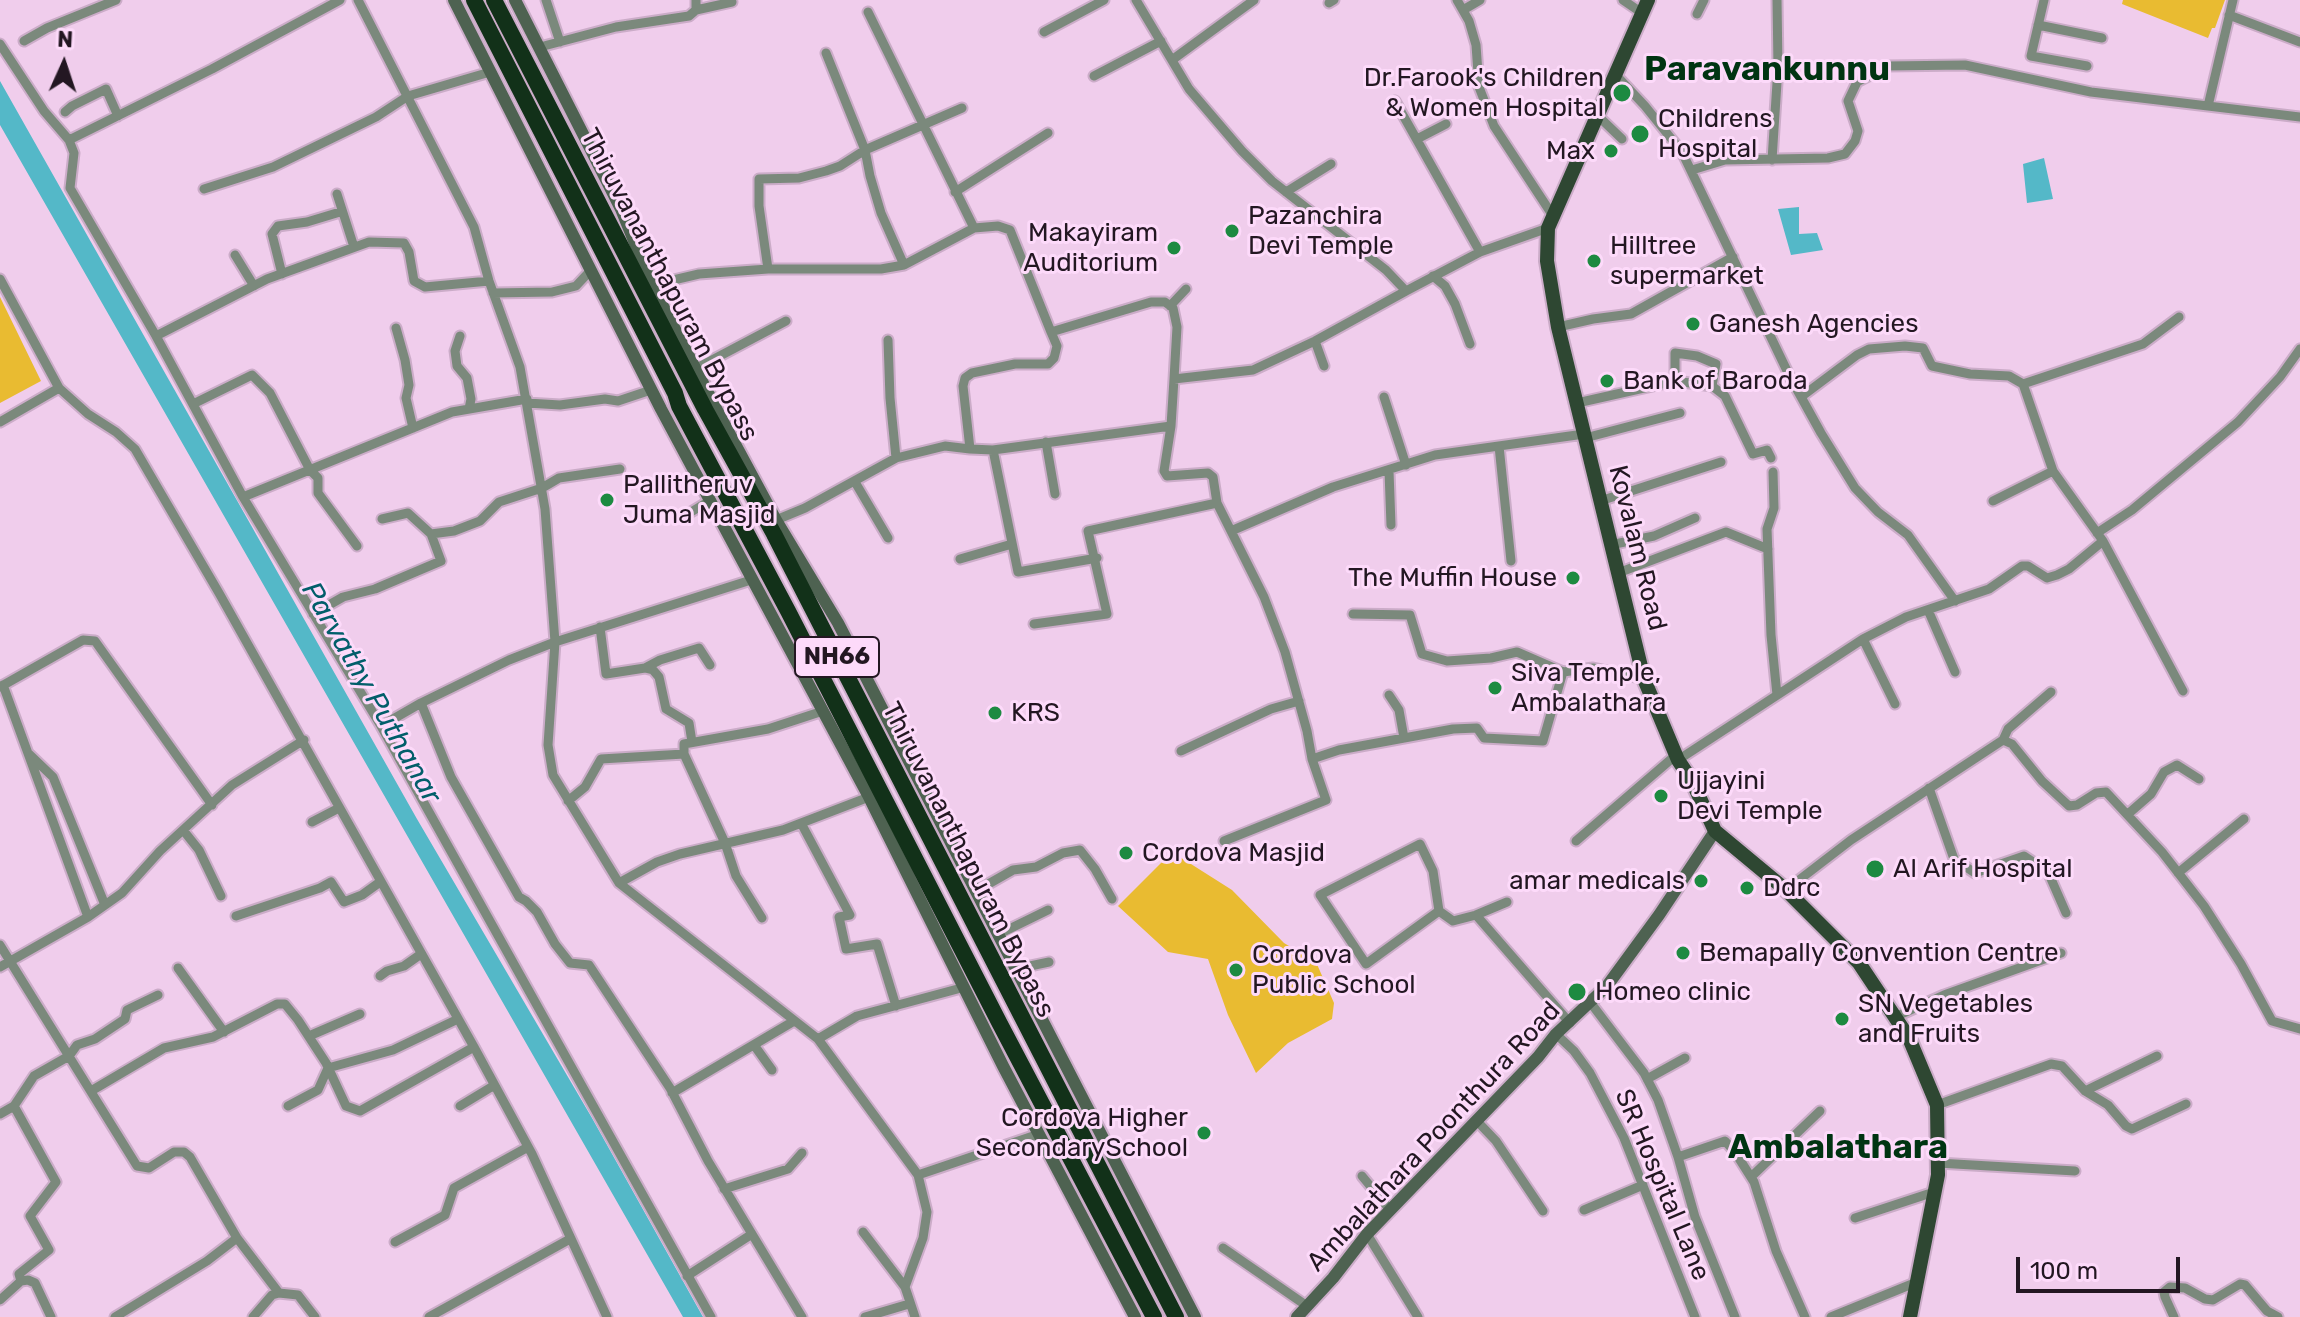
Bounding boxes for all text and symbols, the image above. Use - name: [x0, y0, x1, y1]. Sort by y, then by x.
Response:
- north arrow: [24, 24, 104, 104]
- text: N: [57, 26, 74, 53]
- district label: Paravankunnu: [1644, 50, 1890, 90]
- place label: Dr.Farook's Children & Women Hospital: [1364, 62, 1604, 124]
- marker: Dr.Farook's Children & Women Hospital: [1611, 82, 1633, 104]
- place label: Childrens Hospital: [1658, 103, 1772, 164]
- marker: Childrens Hospital: [1629, 123, 1651, 145]
- street label: Thiruvananthapuram Bypass: [573, 124, 765, 446]
- place label: Max: [1546, 135, 1595, 167]
- marker: Max: [1602, 142, 1620, 160]
- place label: Pazanchira Devi Temple: [1248, 200, 1394, 262]
- place label: Makayiram Auditorium: [1023, 217, 1158, 278]
- marker: Pazanchira Devi Temple: [1223, 222, 1241, 240]
- place label: Hilltree supermarket: [1610, 230, 1764, 292]
- marker: Makayiram Auditorium: [1165, 239, 1183, 257]
- marker: Hilltree supermarket: [1585, 252, 1603, 270]
- place label: Ganesh Agencies: [1709, 308, 1918, 340]
- marker: Ganesh Agencies: [1684, 315, 1702, 333]
- place label: Bank of Baroda: [1623, 365, 1807, 397]
- marker: Bank of Baroda: [1598, 372, 1616, 390]
- street label: Kovalam Road: [1601, 462, 1673, 634]
- place label: Pallitheruv Juma Masjid: [623, 469, 775, 530]
- marker: Pallitheruv Juma Masjid: [598, 491, 616, 509]
- place label: The Muffin House: [1348, 562, 1557, 594]
- marker: The Muffin House: [1564, 569, 1582, 587]
- water label: Parvathy Puthanar: [294, 576, 448, 810]
- road number: NH66: [795, 637, 879, 677]
- place label: Siva Temple, Ambalathara: [1511, 657, 1666, 718]
- marker: Siva Temple, Ambalathara: [1486, 679, 1504, 697]
- street label: Thiruvananthapuram Bypass: [875, 697, 1061, 1023]
- place label: KRS: [1011, 697, 1060, 729]
- marker: KRS: [986, 704, 1004, 722]
- place label: Ujjayini Devi Temple: [1677, 765, 1823, 826]
- marker: Ujjayini Devi Temple: [1652, 787, 1670, 805]
- place label: Cordova Masjid: [1142, 837, 1325, 869]
- marker: Cordova Masjid: [1117, 844, 1135, 862]
- place label: Al Arif Hospital: [1893, 853, 2072, 885]
- marker: Al Arif Hospital: [1864, 858, 1886, 880]
- place label: amar medicals: [1509, 865, 1685, 897]
- marker: amar medicals: [1692, 872, 1710, 890]
- place label: Ddrc: [1763, 872, 1820, 904]
- marker: Ddrc: [1738, 879, 1756, 897]
- place label: Bemapally Convention Centre: [1699, 937, 2059, 969]
- place label: Cordova Public School: [1252, 939, 1416, 1000]
- marker: Bemapally Convention Centre: [1674, 944, 1692, 962]
- marker: Cordova Public School: [1227, 961, 1245, 979]
- place label: Homeo clinic: [1595, 976, 1751, 1008]
- marker: Homeo clinic: [1566, 981, 1588, 1003]
- place label: SN Vegetables and Fruits: [1858, 988, 2033, 1050]
- street label: Ambalathara Poonthura Road: [1301, 996, 1567, 1278]
- marker: SN Vegetables and Fruits: [1833, 1010, 1851, 1028]
- street label: SR Hospital Lane: [1608, 1085, 1716, 1285]
- place label: Cordova Higher SecondarySchool: [976, 1102, 1188, 1164]
- marker: Cordova Higher SecondarySchool: [1195, 1124, 1213, 1142]
- district label: Ambalathara: [1728, 1128, 1948, 1168]
- scale bar: [2020, 1241, 2184, 1291]
- text: 100 m: [2030, 1257, 2098, 1285]

